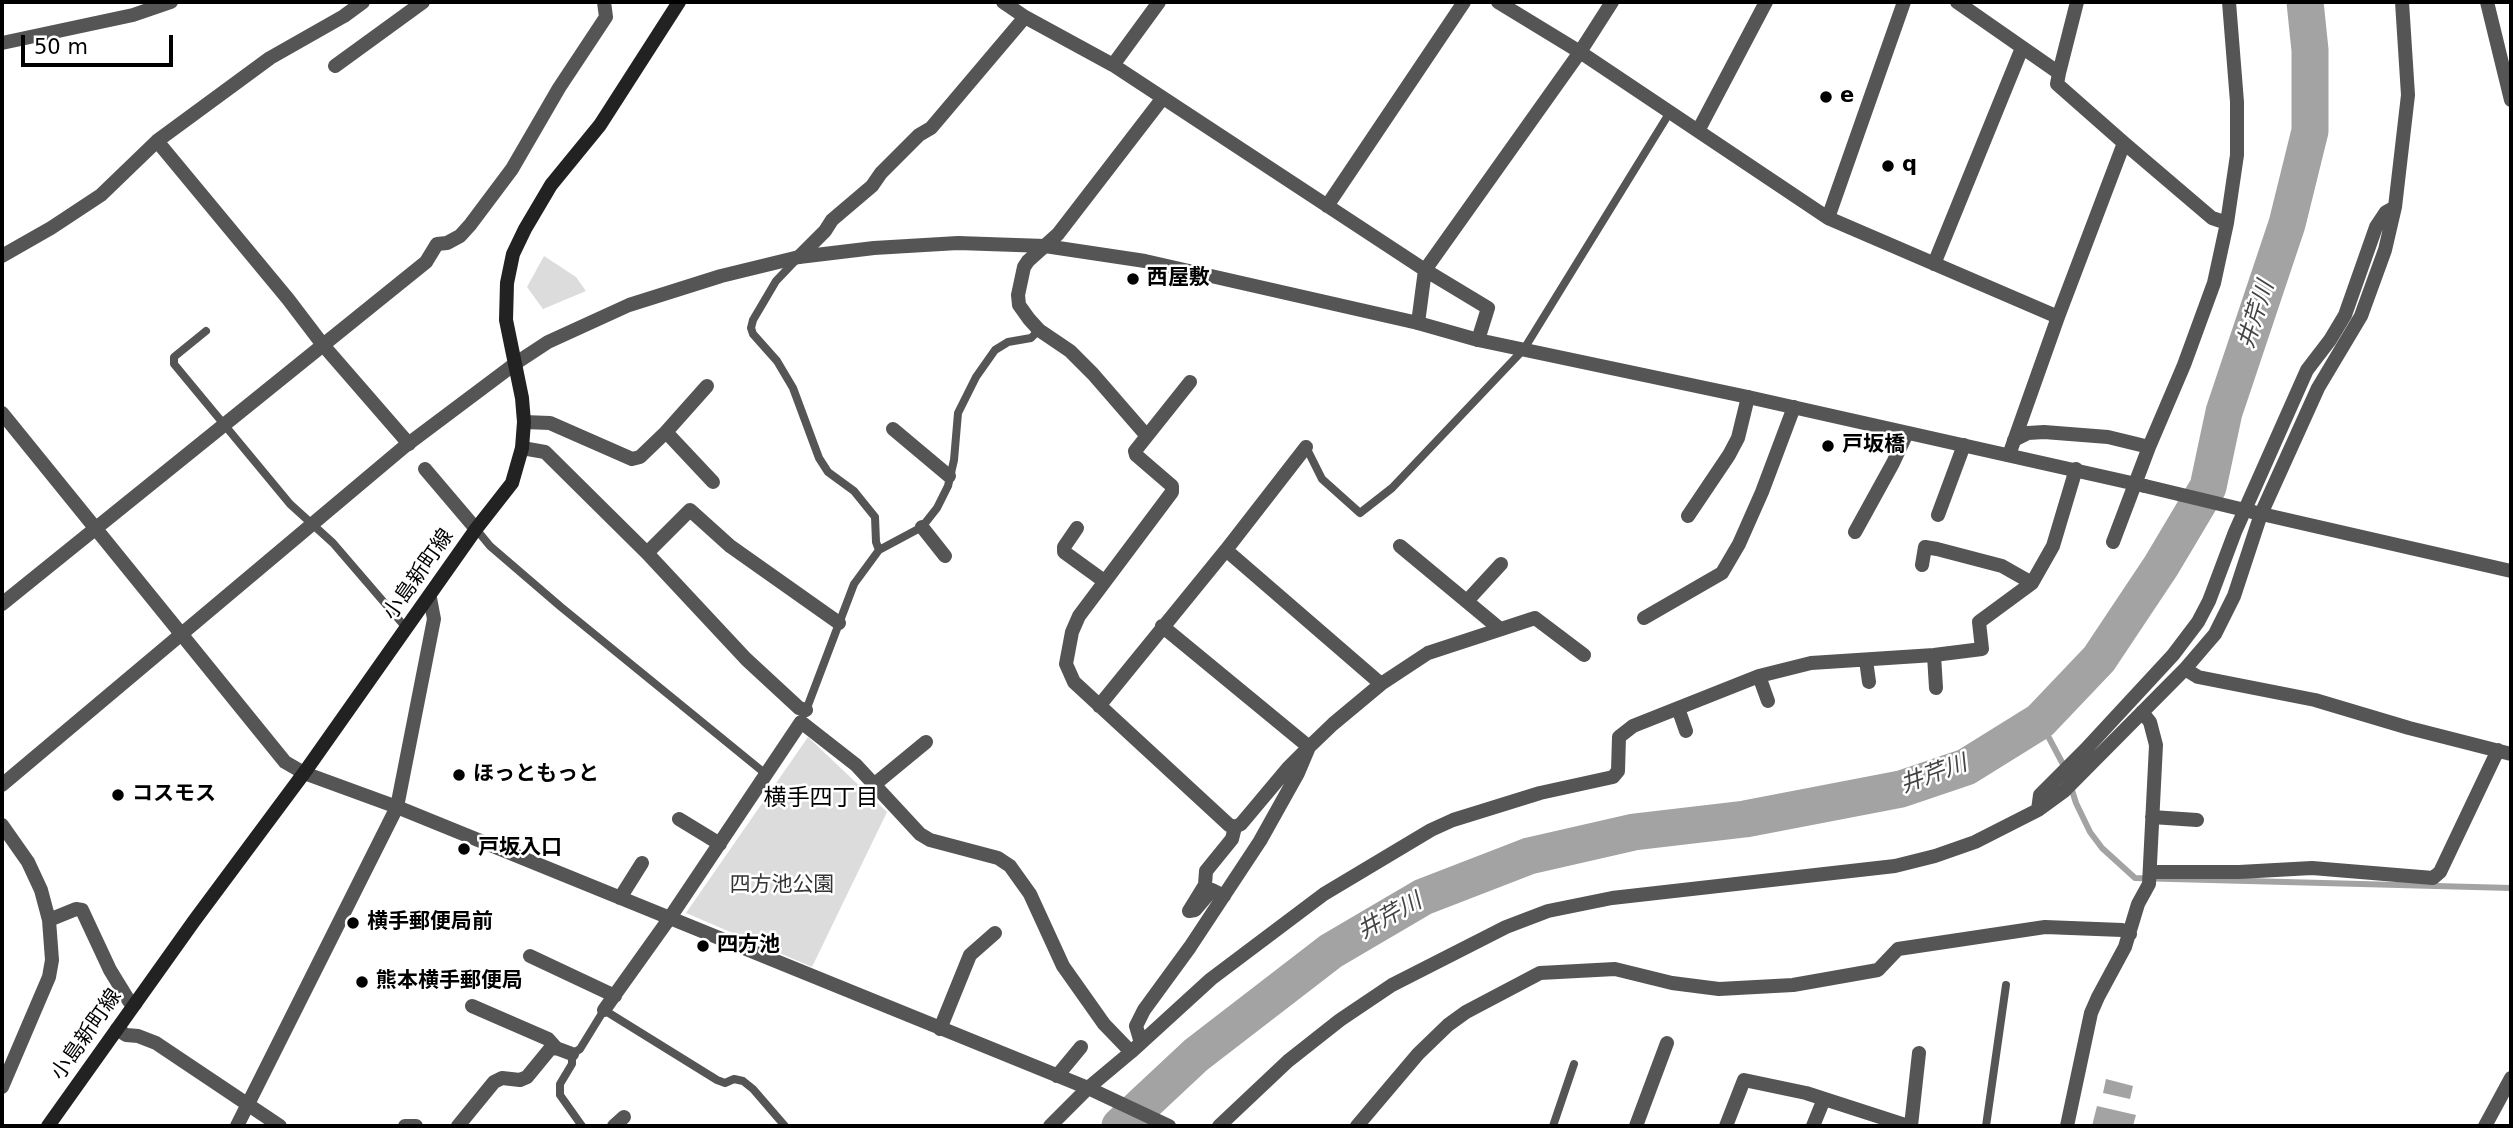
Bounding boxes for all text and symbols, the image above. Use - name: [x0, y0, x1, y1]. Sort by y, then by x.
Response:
- scale bar: [24, 21, 177, 65]
- text: 50 m: [34, 35, 88, 59]
- place label: e: [1840, 84, 1854, 110]
- marker: e: [1818, 89, 1834, 105]
- place label: q: [1902, 153, 1917, 179]
- marker: q: [1880, 158, 1896, 174]
- place label: 西屋敷: [1147, 266, 1210, 292]
- marker: 西屋敷: [1125, 271, 1141, 287]
- water label: 井芹川: [2233, 278, 2281, 352]
- place label: 戸坂橋: [1842, 433, 1905, 459]
- marker: 戸坂橋: [1820, 438, 1836, 454]
- street label: 小島新町線: [379, 525, 459, 625]
- water label: 井芹川: [1897, 750, 1971, 800]
- place label: ほっともっと: [473, 762, 599, 788]
- marker: ほっともっと: [451, 767, 467, 783]
- place label: コスモス: [132, 782, 216, 808]
- district label: 横手四丁目: [764, 785, 878, 813]
- marker: コスモス: [110, 787, 126, 803]
- place label: 戸坂入口: [478, 836, 562, 862]
- marker: 戸坂入口: [456, 841, 472, 857]
- park label: 四方池公園: [730, 873, 834, 899]
- water label: 井芹川: [1353, 888, 1427, 946]
- place label: 横手郵便局前: [367, 910, 493, 936]
- marker: 横手郵便局前: [345, 915, 361, 931]
- place label: 四方池: [717, 933, 780, 959]
- marker: 四方池: [695, 938, 711, 954]
- place label: 熊本横手郵便局: [376, 969, 523, 995]
- marker: 熊本横手郵便局: [354, 974, 370, 990]
- street label: 小島新町線: [47, 985, 127, 1085]

